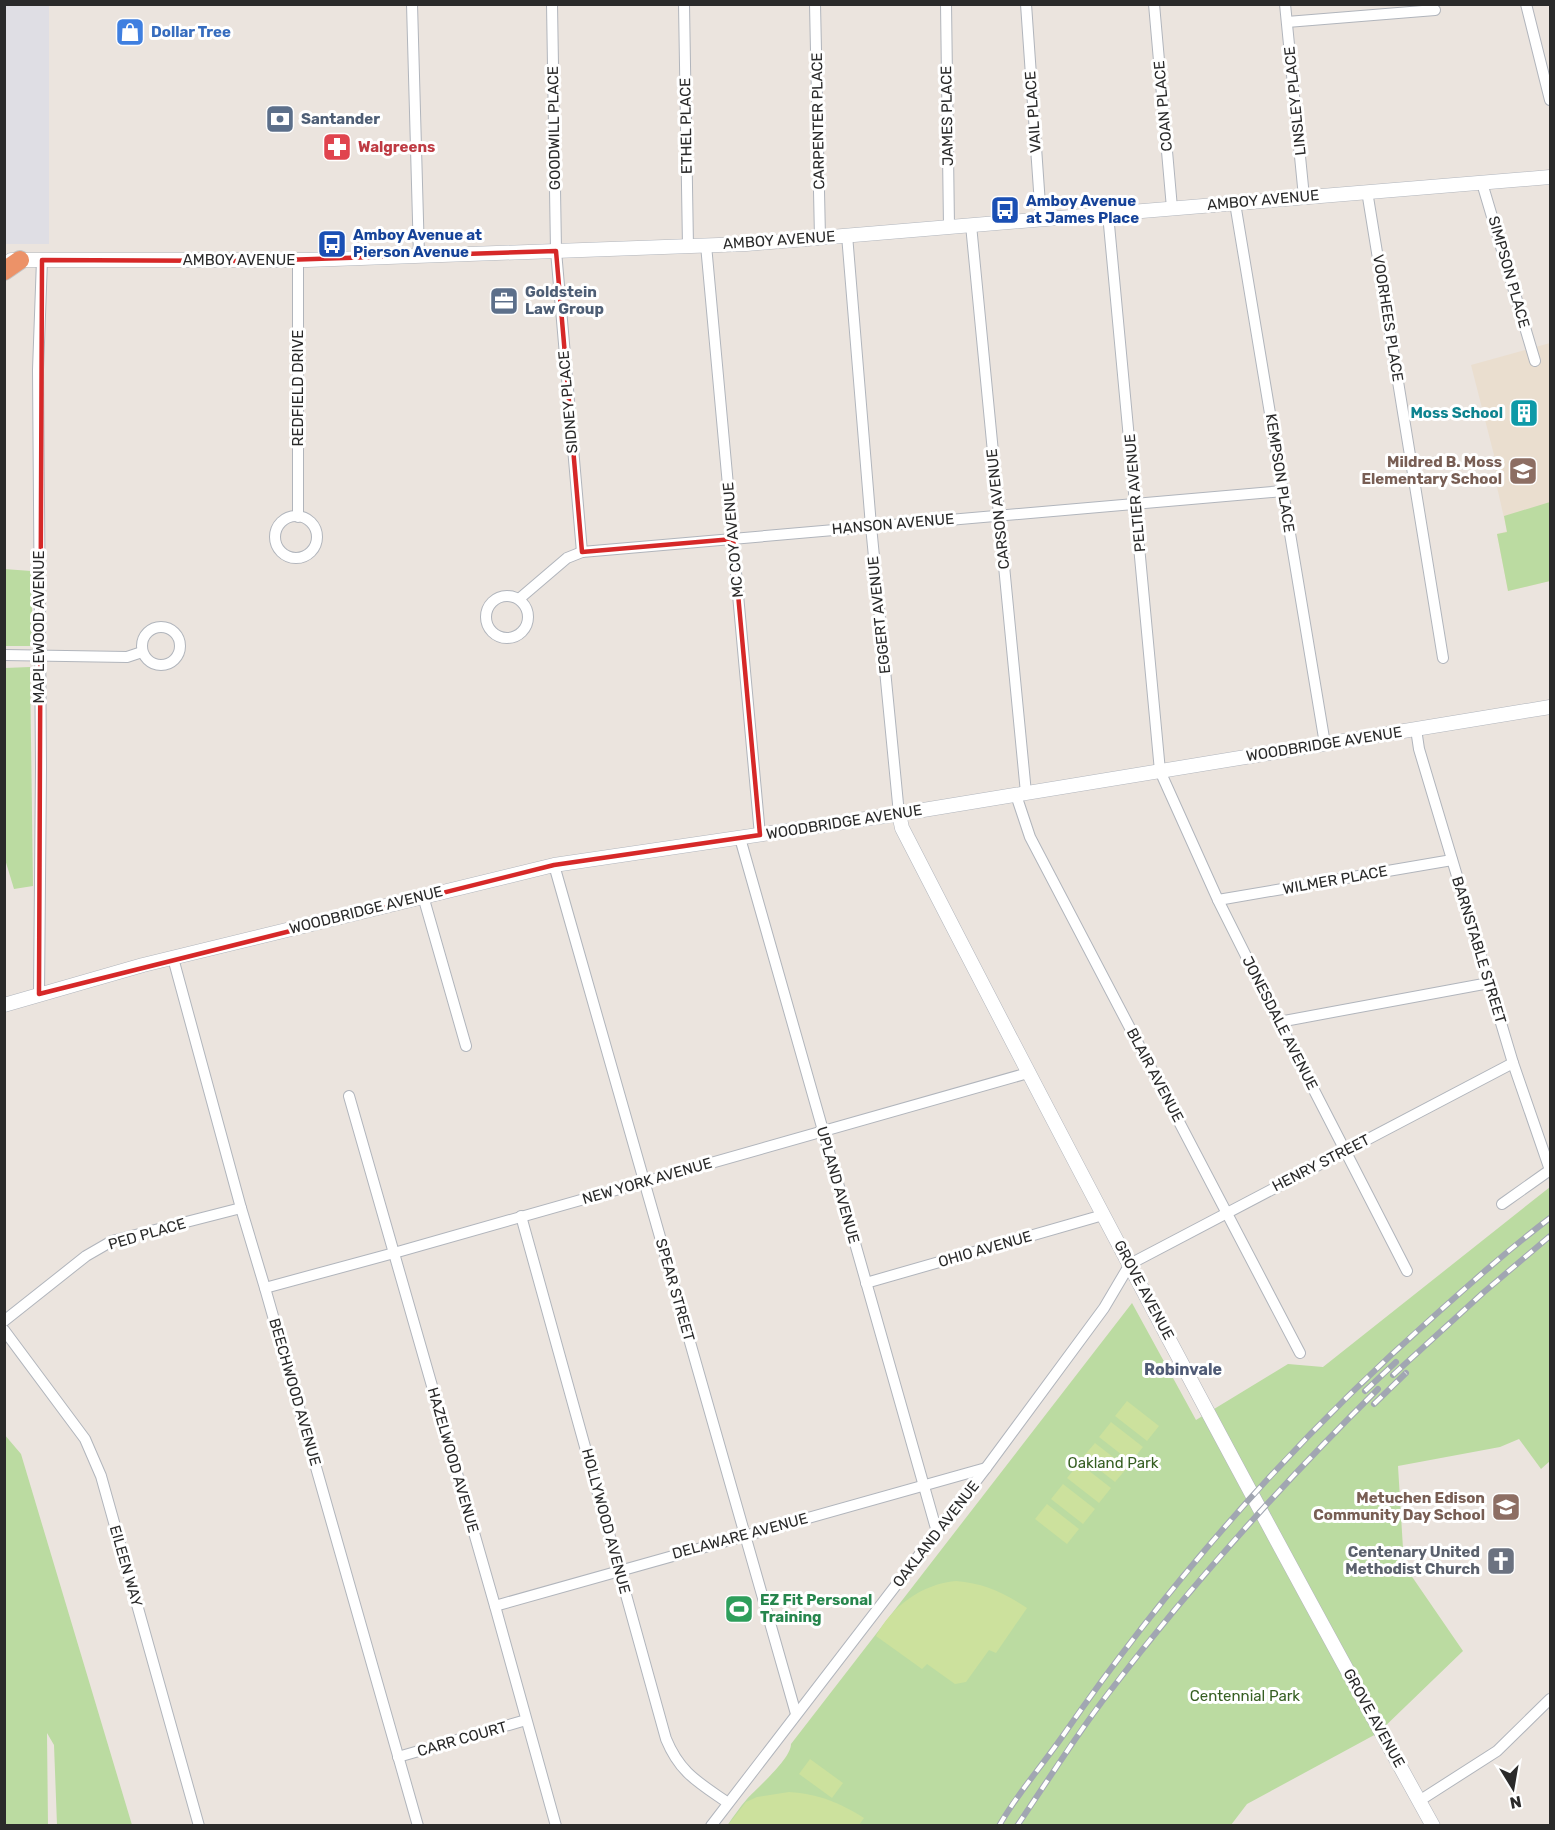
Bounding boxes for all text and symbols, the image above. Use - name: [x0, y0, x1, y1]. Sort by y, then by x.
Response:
- shop icon: Dollar Tree: [114, 16, 146, 48]
- place label: Dollar Tree: [151, 23, 231, 41]
- street label: LINSLEY PLACE: [1280, 45, 1310, 157]
- street label: CARPENTER PLACE: [808, 52, 828, 190]
- street label: COAN PLACE: [1150, 60, 1176, 152]
- street label: GOODWILL PLACE: [544, 66, 564, 190]
- street label: JAMES PLACE: [937, 66, 957, 166]
- street label: VAIL PLACE: [1021, 70, 1045, 154]
- street label: ETHEL PLACE: [676, 78, 696, 174]
- bank icon: Santander: [264, 103, 296, 135]
- place label: Santander: [301, 110, 380, 128]
- pharmacy icon: Walgreens: [321, 131, 353, 163]
- place label: Walgreens: [358, 138, 435, 156]
- street label: AMBOY AVENUE: [1206, 186, 1320, 214]
- place label: Amboy Avenue at James Place: [1026, 192, 1139, 227]
- bus stop icon: Amboy Avenue at James Place: [989, 194, 1021, 226]
- street label: SIMPSON PLACE: [1484, 214, 1534, 330]
- place label: Amboy Avenue at Pierson Avenue: [353, 226, 482, 261]
- street label: AMBOY AVENUE: [722, 227, 836, 253]
- bus stop icon: Amboy Avenue at Pierson Avenue: [316, 228, 348, 260]
- street label: AMBOY AVENUE: [183, 251, 295, 269]
- street label: VOORHEES PLACE: [1369, 253, 1407, 383]
- place label: Goldstein Law Group: [525, 283, 604, 318]
- office icon: Goldstein Law Group: [488, 285, 520, 317]
- street label: REDFIELD DRIVE: [289, 330, 307, 446]
- street label: SIDNEY PLACE: [555, 350, 581, 454]
- building icon: Moss School: [1508, 397, 1540, 429]
- place label: Moss School: [1410, 404, 1503, 422]
- street label: KEMPSON PLACE: [1262, 412, 1298, 534]
- street label: PELTIER AVENUE: [1121, 433, 1149, 553]
- street label: CARSON AVENUE: [983, 448, 1013, 570]
- place label: Mildred B. Moss Elementary School: [1361, 453, 1502, 488]
- school or university icon: Mildred B. Moss Elementary School: [1507, 455, 1539, 487]
- street label: MC COY AVENUE: [719, 481, 747, 599]
- street label: HANSON AVENUE: [831, 510, 955, 538]
- street label: MAPLEWOOD AVENUE: [30, 550, 48, 704]
- street label: EGGERT AVENUE: [864, 555, 894, 675]
- street label: WOODBRIDGE AVENUE: [1245, 723, 1403, 765]
- street label: WOODBRIDGE AVENUE: [765, 801, 923, 843]
- street label: WILMER PLACE: [1281, 862, 1389, 898]
- street label: BARNSTABLE STREET: [1448, 874, 1510, 1026]
- street label: WOODBRIDGE AVENUE: [287, 882, 445, 938]
- street label: JONESDALE AVENUE: [1238, 953, 1322, 1093]
- street label: BLAIR AVENUE: [1123, 1025, 1187, 1125]
- street label: UPLAND AVENUE: [813, 1124, 863, 1246]
- street label: HENRY STREET: [1269, 1131, 1373, 1195]
- street label: NEW YORK AVENUE: [580, 1154, 714, 1208]
- street label: PED PLACE: [106, 1214, 188, 1254]
- street label: OHIO AVENUE: [936, 1227, 1034, 1271]
- street label: SPEAR STREET: [652, 1236, 698, 1344]
- street label: GROVE AVENUE: [1110, 1237, 1178, 1343]
- street label: BEECHWOOD AVENUE: [265, 1316, 325, 1468]
- district label: Robinvale: [1144, 1360, 1222, 1379]
- street label: HAZELWOOD AVENUE: [424, 1385, 482, 1535]
- street label: HOLLYWOOD AVENUE: [578, 1446, 634, 1596]
- park label: Oakland Park: [1068, 1454, 1159, 1472]
- street label: OAKLAND AVENUE: [889, 1477, 983, 1591]
- place label: Metuchen Edison Community Day School: [1313, 1489, 1485, 1524]
- school or university icon: Metuchen Edison Community Day School: [1490, 1491, 1522, 1523]
- street label: DELAWARE AVENUE: [670, 1509, 810, 1563]
- street label: EILEEN WAY: [106, 1523, 146, 1609]
- place label: Centenary United Methodist Church: [1345, 1543, 1480, 1578]
- church icon: Centenary United Methodist Church: [1485, 1545, 1517, 1577]
- place label: EZ Fit Personal Training: [760, 1591, 872, 1626]
- sports icon: EZ Fit Personal Training: [723, 1593, 755, 1625]
- street label: GROVE AVENUE: [1339, 1665, 1409, 1771]
- park label: Centennial Park: [1190, 1687, 1300, 1705]
- street label: CARR COURT: [415, 1718, 509, 1760]
- north arrow: [1483, 1758, 1543, 1818]
- text: N: [1508, 1792, 1523, 1813]

